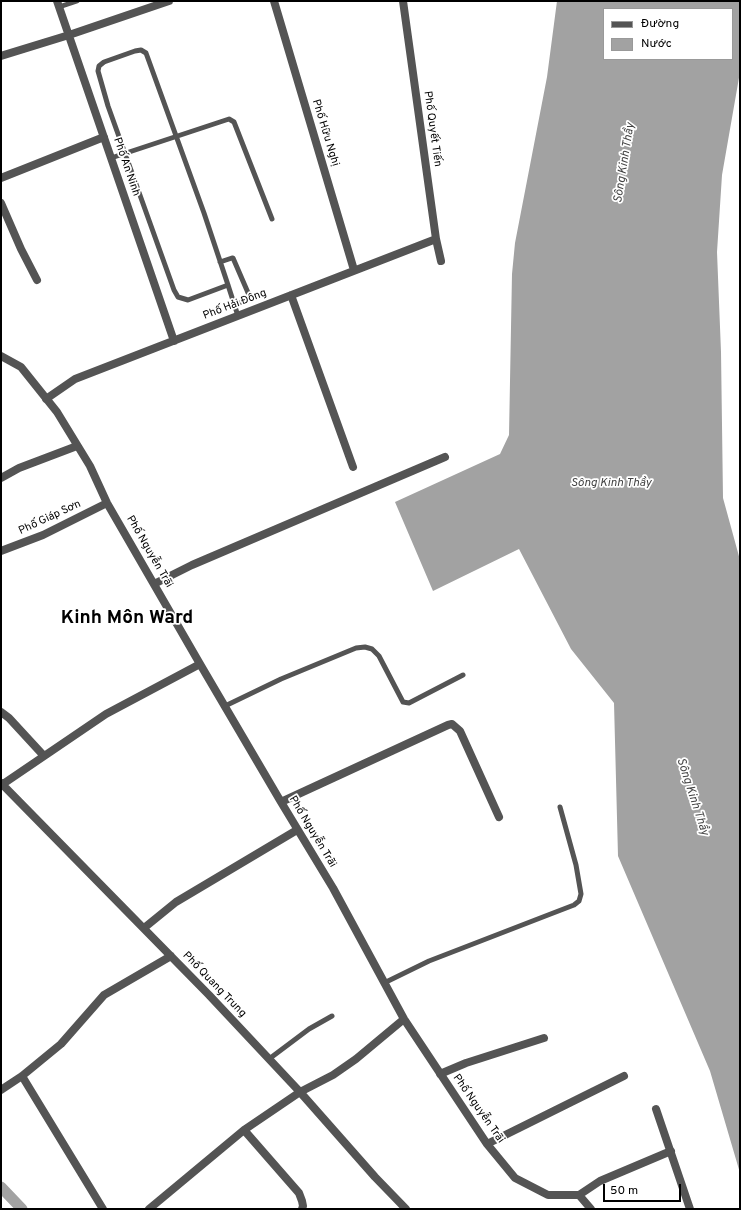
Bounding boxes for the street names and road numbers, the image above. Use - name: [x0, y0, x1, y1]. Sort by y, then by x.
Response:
- street label: Phố Quyết Tiến: [420, 90, 444, 168]
- street label: Phố Hữu Nghị: [309, 98, 341, 168]
- street label: Phố An Ninh: [110, 136, 142, 198]
- street label: Phố Hải Đông: [201, 287, 269, 323]
- street label: Phố Giáp Sơn: [17, 498, 83, 538]
- street label: Phố Nguyễn Trãi: [123, 514, 175, 590]
- street label: Phố Nguyễn Trãi: [285, 794, 339, 870]
- street label: Phố Quang Trung: [179, 950, 249, 1020]
- street label: Phố Nguyễn Trãi: [449, 1072, 507, 1146]

